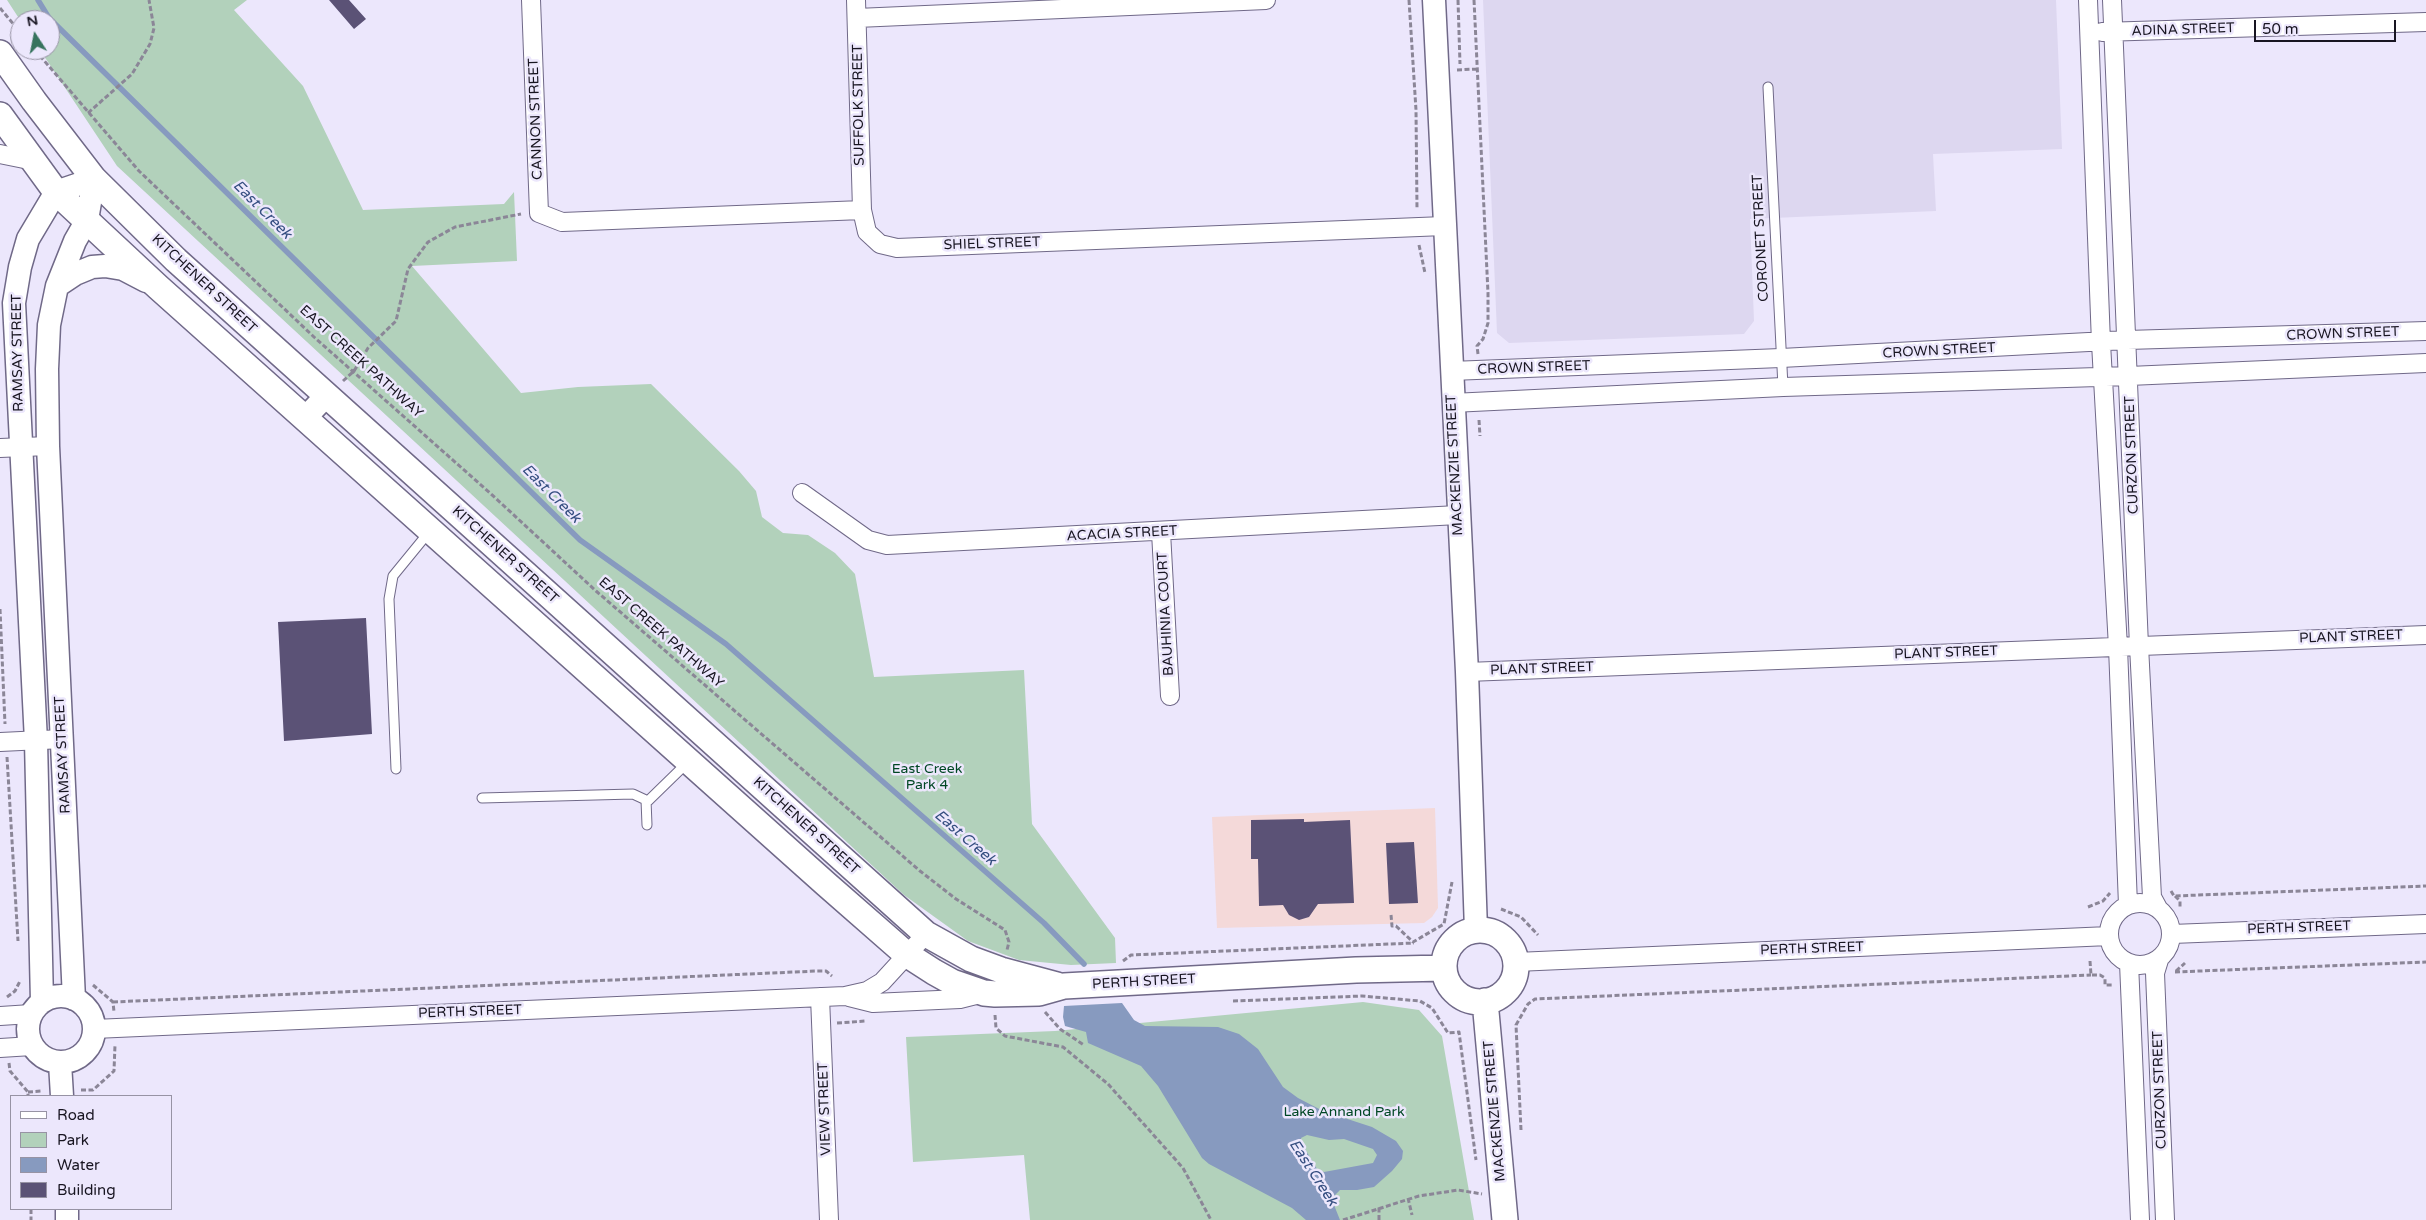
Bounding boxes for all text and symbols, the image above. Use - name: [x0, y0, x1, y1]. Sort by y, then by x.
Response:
- north arrow: [10, 10, 60, 60]
- scale bar: [2256, 10, 2398, 42]
- text: N: [25, 11, 39, 30]
- street label: ADINA STREET: [2131, 20, 2235, 40]
- text: 50 m: [2262, 20, 2299, 38]
- street label: SUFFOLK STREET: [850, 44, 868, 166]
- street label: CANNON STREET: [525, 58, 547, 180]
- street label: CORONET STREET: [1749, 174, 1773, 302]
- water label: East Creek: [229, 177, 295, 243]
- street label: KITCHENER STREET: [148, 231, 260, 337]
- street label: SHIEL STREET: [943, 234, 1041, 254]
- street label: RAMSAY STREET: [9, 294, 27, 412]
- street label: EAST CREEK PATHWAY: [296, 302, 426, 422]
- street label: CROWN STREET: [2286, 324, 2400, 344]
- street label: CROWN STREET: [1882, 340, 1996, 362]
- street label: CROWN STREET: [1477, 358, 1591, 378]
- street label: MACKENZIE STREET: [1443, 394, 1467, 536]
- street label: CURZON STREET: [2122, 396, 2142, 514]
- water label: East Creek: [518, 461, 584, 527]
- street label: KITCHENER STREET: [448, 503, 562, 607]
- street label: ACACIA STREET: [1066, 523, 1178, 545]
- street label: BAUHINIA COURT: [1154, 551, 1178, 677]
- street label: EAST CREEK PATHWAY: [595, 574, 727, 692]
- street label: PLANT STREET: [2299, 627, 2403, 647]
- street label: PLANT STREET: [1894, 643, 1998, 663]
- street label: PLANT STREET: [1490, 659, 1594, 679]
- street label: RAMSAY STREET: [52, 696, 74, 814]
- park label: East Creek Park 4: [892, 761, 962, 794]
- street label: KITCHENER STREET: [749, 774, 863, 878]
- water label: East Creek: [931, 806, 999, 870]
- street label: PERTH STREET: [2247, 918, 2351, 938]
- street label: PERTH STREET: [1760, 939, 1864, 959]
- street label: PERTH STREET: [1092, 971, 1196, 993]
- street label: PERTH STREET: [418, 1002, 522, 1022]
- street label: CURZON STREET: [2150, 1031, 2170, 1149]
- street label: MACKENZIE STREET: [1480, 1040, 1510, 1182]
- street label: VIEW STREET: [815, 1062, 835, 1156]
- legend: [10, 1095, 172, 1210]
- park label: Lake Annand Park: [1283, 1104, 1405, 1120]
- text: Road: [57, 1106, 95, 1124]
- text: Park: [57, 1131, 89, 1149]
- water label: East Creek: [1285, 1136, 1341, 1210]
- text: Water: [57, 1156, 100, 1174]
- text: Building: [57, 1181, 116, 1199]

